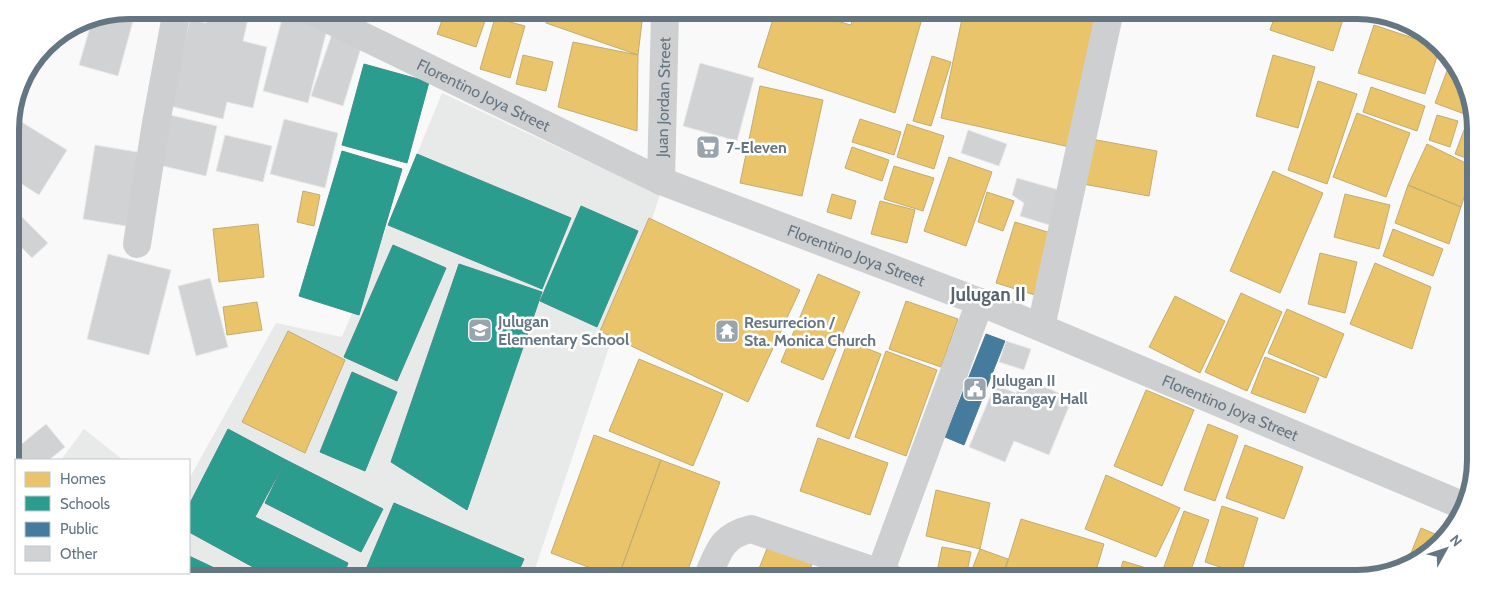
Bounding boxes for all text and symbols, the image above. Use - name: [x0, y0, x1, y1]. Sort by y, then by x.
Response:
- street label: Juan Jordan Street: [652, 36, 674, 158]
- street label: Florentino Joya Street: [414, 54, 554, 136]
- supermarket icon: 7-Eleven: [695, 134, 721, 160]
- place label: 7-Eleven: [726, 138, 787, 157]
- street label: Florentino Joya Street: [785, 220, 928, 290]
- district label: Julugan II: [949, 283, 1026, 306]
- place label: Julugan Elementary School: [497, 312, 629, 349]
- place label: Resurrecion / Sta. Monica Church: [744, 313, 876, 350]
- school or university icon: Julugan Elementary School: [467, 317, 493, 343]
- temple icon: Resurrecion / Sta. Monica Church: [714, 318, 740, 344]
- street label: Florentino Joya Street: [1159, 370, 1302, 445]
- place label: Julugan II Barangay Hall: [991, 371, 1088, 408]
- public building icon: Julugan II Barangay Hall: [962, 376, 988, 402]
- legend: [15, 459, 190, 574]
- text: Homes: [60, 470, 106, 488]
- text: Schools: [60, 495, 110, 513]
- text: Public: [60, 520, 98, 538]
- north arrow: [1421, 524, 1471, 574]
- text: N: [1446, 531, 1466, 550]
- text: Other: [60, 545, 97, 563]

